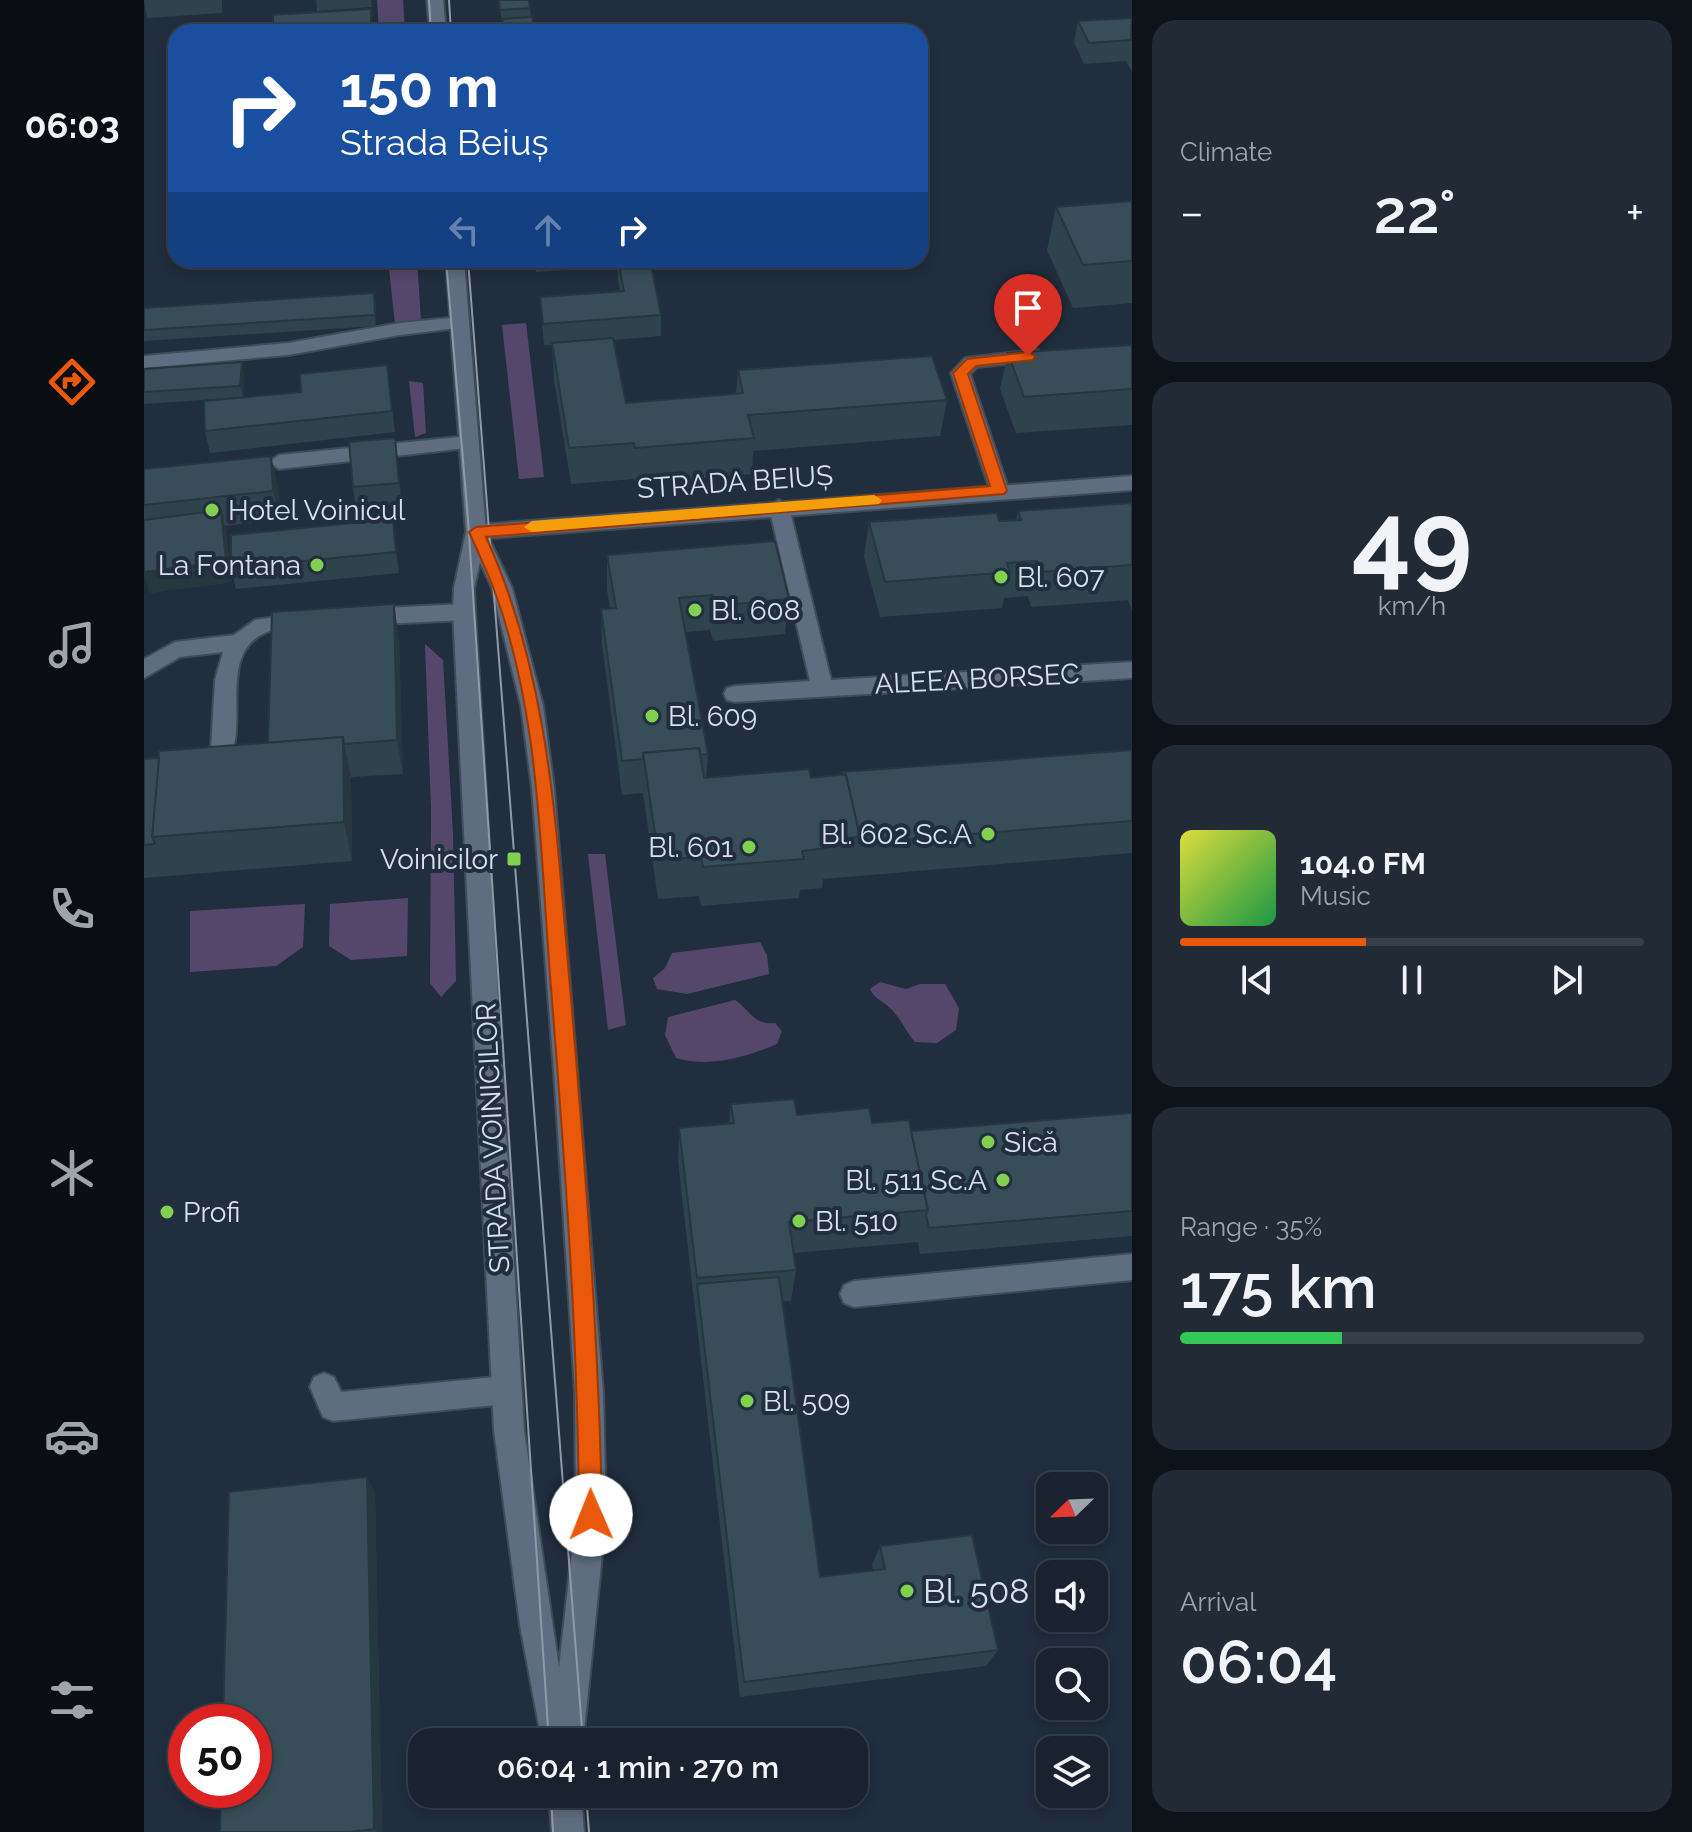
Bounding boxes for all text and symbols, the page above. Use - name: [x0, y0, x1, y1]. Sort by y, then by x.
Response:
- text: 150 m: [340, 54, 499, 120]
- icon: right: [208, 56, 312, 160]
- text: 06:03: [24, 104, 120, 146]
- text: Strada Beiuș: [340, 121, 549, 163]
- text: Climate: [1180, 137, 1272, 167]
- text: 22°: [1374, 177, 1456, 247]
- text: −: [1180, 187, 1204, 238]
- text: +: [1626, 187, 1644, 238]
- icon: left: [442, 208, 486, 252]
- icon: ahead: [526, 208, 570, 252]
- icon: right: [610, 208, 654, 252]
- pin: [994, 274, 1062, 356]
- icon: arrive: [1006, 286, 1050, 330]
- icon: directions: [44, 354, 100, 410]
- street label: STRADA BEIUȘ: [636, 459, 834, 505]
- text: 49: [1352, 478, 1472, 600]
- place label: Hotel Voinicul: [228, 494, 406, 527]
- marker: Hotel Voinicul: [203, 501, 221, 519]
- place label: La Fontana: [158, 549, 301, 582]
- marker: La Fontana: [308, 556, 326, 574]
- place label: Bl. 607: [1017, 561, 1105, 594]
- marker: Bl. 607: [992, 568, 1010, 586]
- text: km/h: [1378, 591, 1446, 621]
- place label: Bl. 608: [711, 594, 800, 627]
- marker: Bl. 608: [686, 601, 704, 619]
- icon: music: [44, 617, 100, 673]
- street label: ALEEA BORSEC: [874, 657, 1080, 701]
- place label: Bl. 609: [668, 700, 757, 733]
- marker: Bl. 609: [643, 707, 661, 725]
- place label: Bl. 602 Sc.A: [821, 818, 972, 851]
- marker: Bl. 602 Sc.A: [979, 825, 997, 843]
- place label: Bl. 601: [648, 831, 733, 864]
- marker: Bl. 601: [740, 838, 758, 856]
- place label: Voinicilor: [380, 843, 498, 876]
- text: 104.0 FM: [1300, 846, 1426, 881]
- marker: Voinicilor: [505, 850, 523, 868]
- icon: phone: [44, 881, 100, 937]
- text: Music: [1300, 881, 1371, 911]
- icon: previous: [1235, 958, 1279, 1002]
- icon: pause: [1390, 958, 1434, 1002]
- icon: next: [1545, 958, 1589, 1002]
- street label: STRADA VOINICILOR: [469, 1002, 517, 1274]
- place label: Sică: [1004, 1126, 1058, 1159]
- marker: Sică: [979, 1133, 997, 1151]
- icon: climate: [44, 1145, 100, 1201]
- place label: Bl. 511 Sc.A: [845, 1164, 987, 1197]
- marker: Bl. 511 Sc.A: [994, 1171, 1012, 1189]
- place label: Profi: [183, 1196, 240, 1229]
- marker: Profi: [158, 1203, 176, 1221]
- place label: Bl. 510: [815, 1205, 898, 1238]
- marker: Bl. 510: [790, 1212, 808, 1230]
- text: Range · 35%: [1180, 1212, 1322, 1242]
- text: 175 km: [1180, 1252, 1377, 1322]
- place label: Bl. 509: [763, 1385, 851, 1418]
- marker: Bl. 509: [738, 1392, 756, 1410]
- icon: car: [44, 1408, 100, 1464]
- north arrow: [1036, 1472, 1108, 1544]
- map controls: [1036, 1472, 1108, 1808]
- position arrow: [549, 1473, 633, 1557]
- button: sound: [1036, 1560, 1108, 1632]
- place label: Bl. 508: [923, 1571, 1030, 1611]
- marker: Bl. 508: [898, 1582, 916, 1600]
- text: Arrival: [1180, 1587, 1256, 1617]
- text: 06:04: [1180, 1627, 1337, 1697]
- button: search: [1036, 1648, 1108, 1720]
- icon: filters: [44, 1672, 100, 1728]
- speed limit sign: 50: [168, 1704, 272, 1808]
- button: layers: [1036, 1736, 1108, 1808]
- text: 06:04 · 1 min · 270 m: [497, 1750, 779, 1785]

